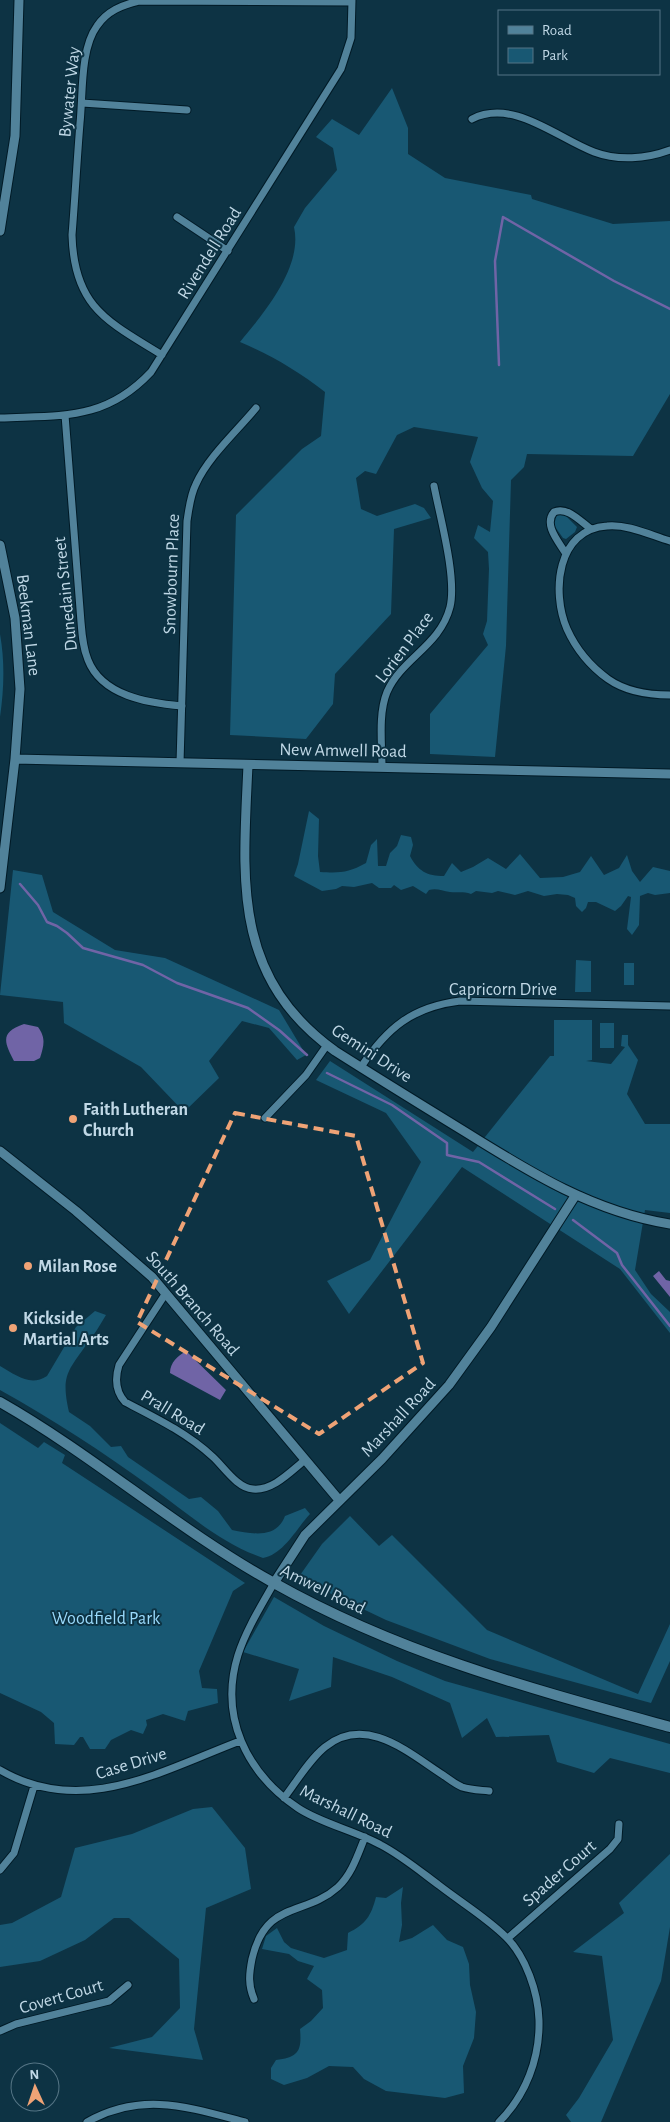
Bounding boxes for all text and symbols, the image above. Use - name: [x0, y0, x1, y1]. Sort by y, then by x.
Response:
- legend: [498, 10, 660, 75]
- text: Road: [542, 23, 572, 38]
- street label: Bywater Way: [56, 46, 84, 138]
- text: Park: [542, 48, 568, 63]
- street label: Rivendell Road: [175, 204, 245, 303]
- street label: Snowbourn Place: [161, 513, 183, 635]
- street label: Dunedain Street: [51, 536, 81, 652]
- street label: Beekman Lane: [13, 573, 43, 677]
- street label: Lorien Place: [372, 609, 437, 687]
- street label: New Amwell Road: [279, 741, 407, 761]
- street label: Capricorn Drive: [449, 981, 557, 999]
- street label: Gemini Drive: [328, 1021, 415, 1086]
- place label: Faith Lutheran Church: [83, 1101, 188, 1140]
- marker: Faith Lutheran Church: [67, 1113, 79, 1125]
- street label: South Branch Road: [142, 1248, 242, 1359]
- place label: Milan Rose: [38, 1258, 117, 1276]
- marker: Milan Rose: [22, 1260, 34, 1272]
- place label: Kickside Martial Arts: [23, 1310, 109, 1349]
- marker: Kickside Martial Arts: [7, 1322, 19, 1334]
- street label: Marshall Road: [358, 1375, 439, 1460]
- street label: Prall Road: [138, 1387, 207, 1439]
- street label: Amwell Road: [277, 1562, 368, 1618]
- park label: Woodfield Park: [52, 1610, 161, 1628]
- street label: Case Drive: [94, 1745, 169, 1783]
- street label: Marshall Road: [297, 1782, 394, 1842]
- street label: Spader Court: [520, 1837, 600, 1910]
- street label: Covert Court: [17, 1976, 105, 2017]
- north arrow: [10, 2062, 60, 2112]
- text: N: [29, 2068, 40, 2082]

